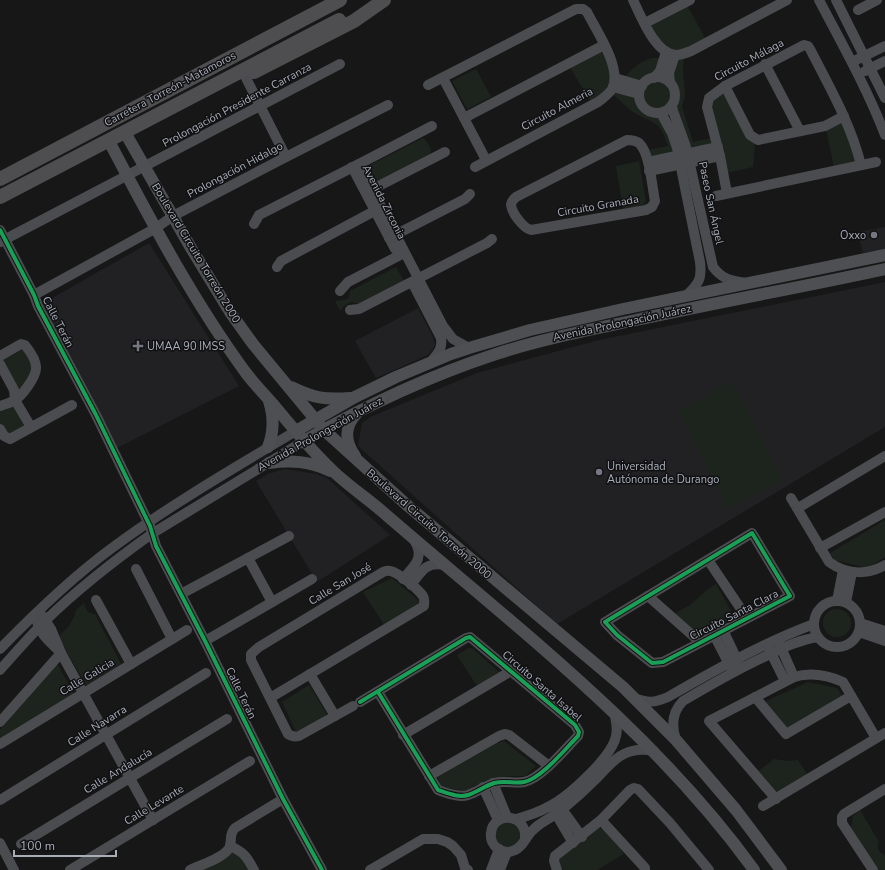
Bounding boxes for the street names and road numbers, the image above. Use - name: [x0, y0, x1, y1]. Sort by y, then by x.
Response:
- street label: Circuito Málaga: [711, 35, 787, 85]
- street label: Carretera Torreón-Matamoros: [101, 48, 239, 130]
- street label: Prolongación Presidente Carranza: [160, 59, 314, 151]
- street label: Circuito Almeria: [518, 84, 596, 134]
- street label: Prolongación Hidalgo: [184, 138, 286, 202]
- street label: Paseo San Ángel: [695, 160, 728, 246]
- street label: Avenida Zirconia: [359, 162, 409, 242]
- street label: Boulevard Circuito Torreón 2000: [148, 180, 244, 326]
- street label: Circuito Granada: [556, 191, 640, 221]
- street label: Calle Terán: [39, 294, 77, 350]
- street label: Avenida Prolongación Juárez: [552, 301, 692, 345]
- street label: Avenida Prolongación Juárez: [255, 393, 385, 475]
- street label: Boulevard Circuito Torreón 2000: [363, 466, 495, 583]
- street label: Calle San José: [306, 559, 374, 609]
- street label: Circuito Santa Clara: [687, 586, 781, 644]
- street label: Circuito Santa Isabel: [499, 647, 586, 725]
- street label: Calle Galicia: [57, 655, 117, 699]
- street label: Calle Terán: [222, 665, 260, 721]
- street label: Calle Navarra: [65, 702, 130, 750]
- street label: Calle Andalucía: [81, 745, 155, 797]
- street label: Calle Levante: [121, 781, 187, 829]

